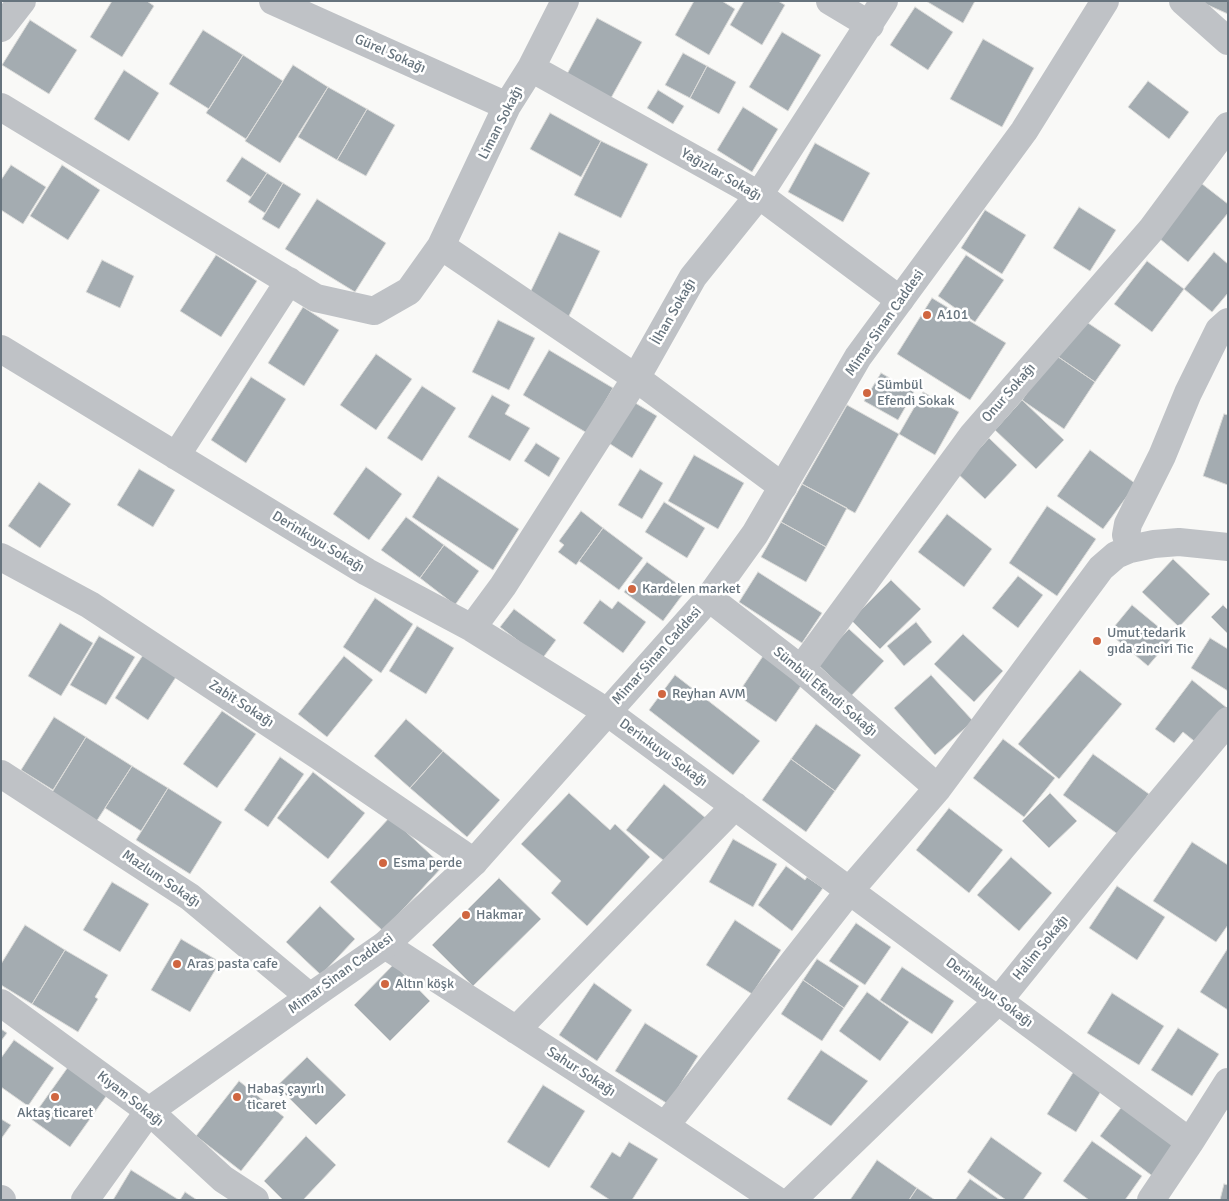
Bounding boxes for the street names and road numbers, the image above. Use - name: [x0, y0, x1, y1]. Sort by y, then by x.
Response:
- street label: Gürel Sokağı: [352, 31, 428, 77]
- street label: Liman Sokağı: [475, 83, 527, 163]
- street label: Yağızlar Sokağı: [678, 145, 764, 205]
- street label: Mimar Sinan Caddesi: [842, 267, 928, 379]
- street label: İlhan Sokağı: [648, 276, 700, 348]
- street label: Onur Sokağı: [979, 360, 1039, 426]
- street label: Derinkuyu Sokağı: [269, 508, 367, 576]
- street label: Mimar Sinan Caddesi: [609, 604, 705, 708]
- street label: Sümbül Efendi Sokağı: [770, 644, 880, 740]
- street label: Zabit Sokağı: [205, 677, 277, 731]
- street label: Derinkuyu Sokağı: [616, 715, 710, 791]
- street label: Mazlum Sokağı: [119, 847, 203, 911]
- street label: Halim Sokağı: [1010, 912, 1072, 984]
- street label: Mimar Sinan Caddesi: [285, 930, 397, 1018]
- street label: Derinkuyu Sokağı: [942, 955, 1036, 1031]
- street label: Sahur Sokağı: [543, 1044, 619, 1100]
- street label: Kıyam Sokağı: [93, 1068, 167, 1130]

